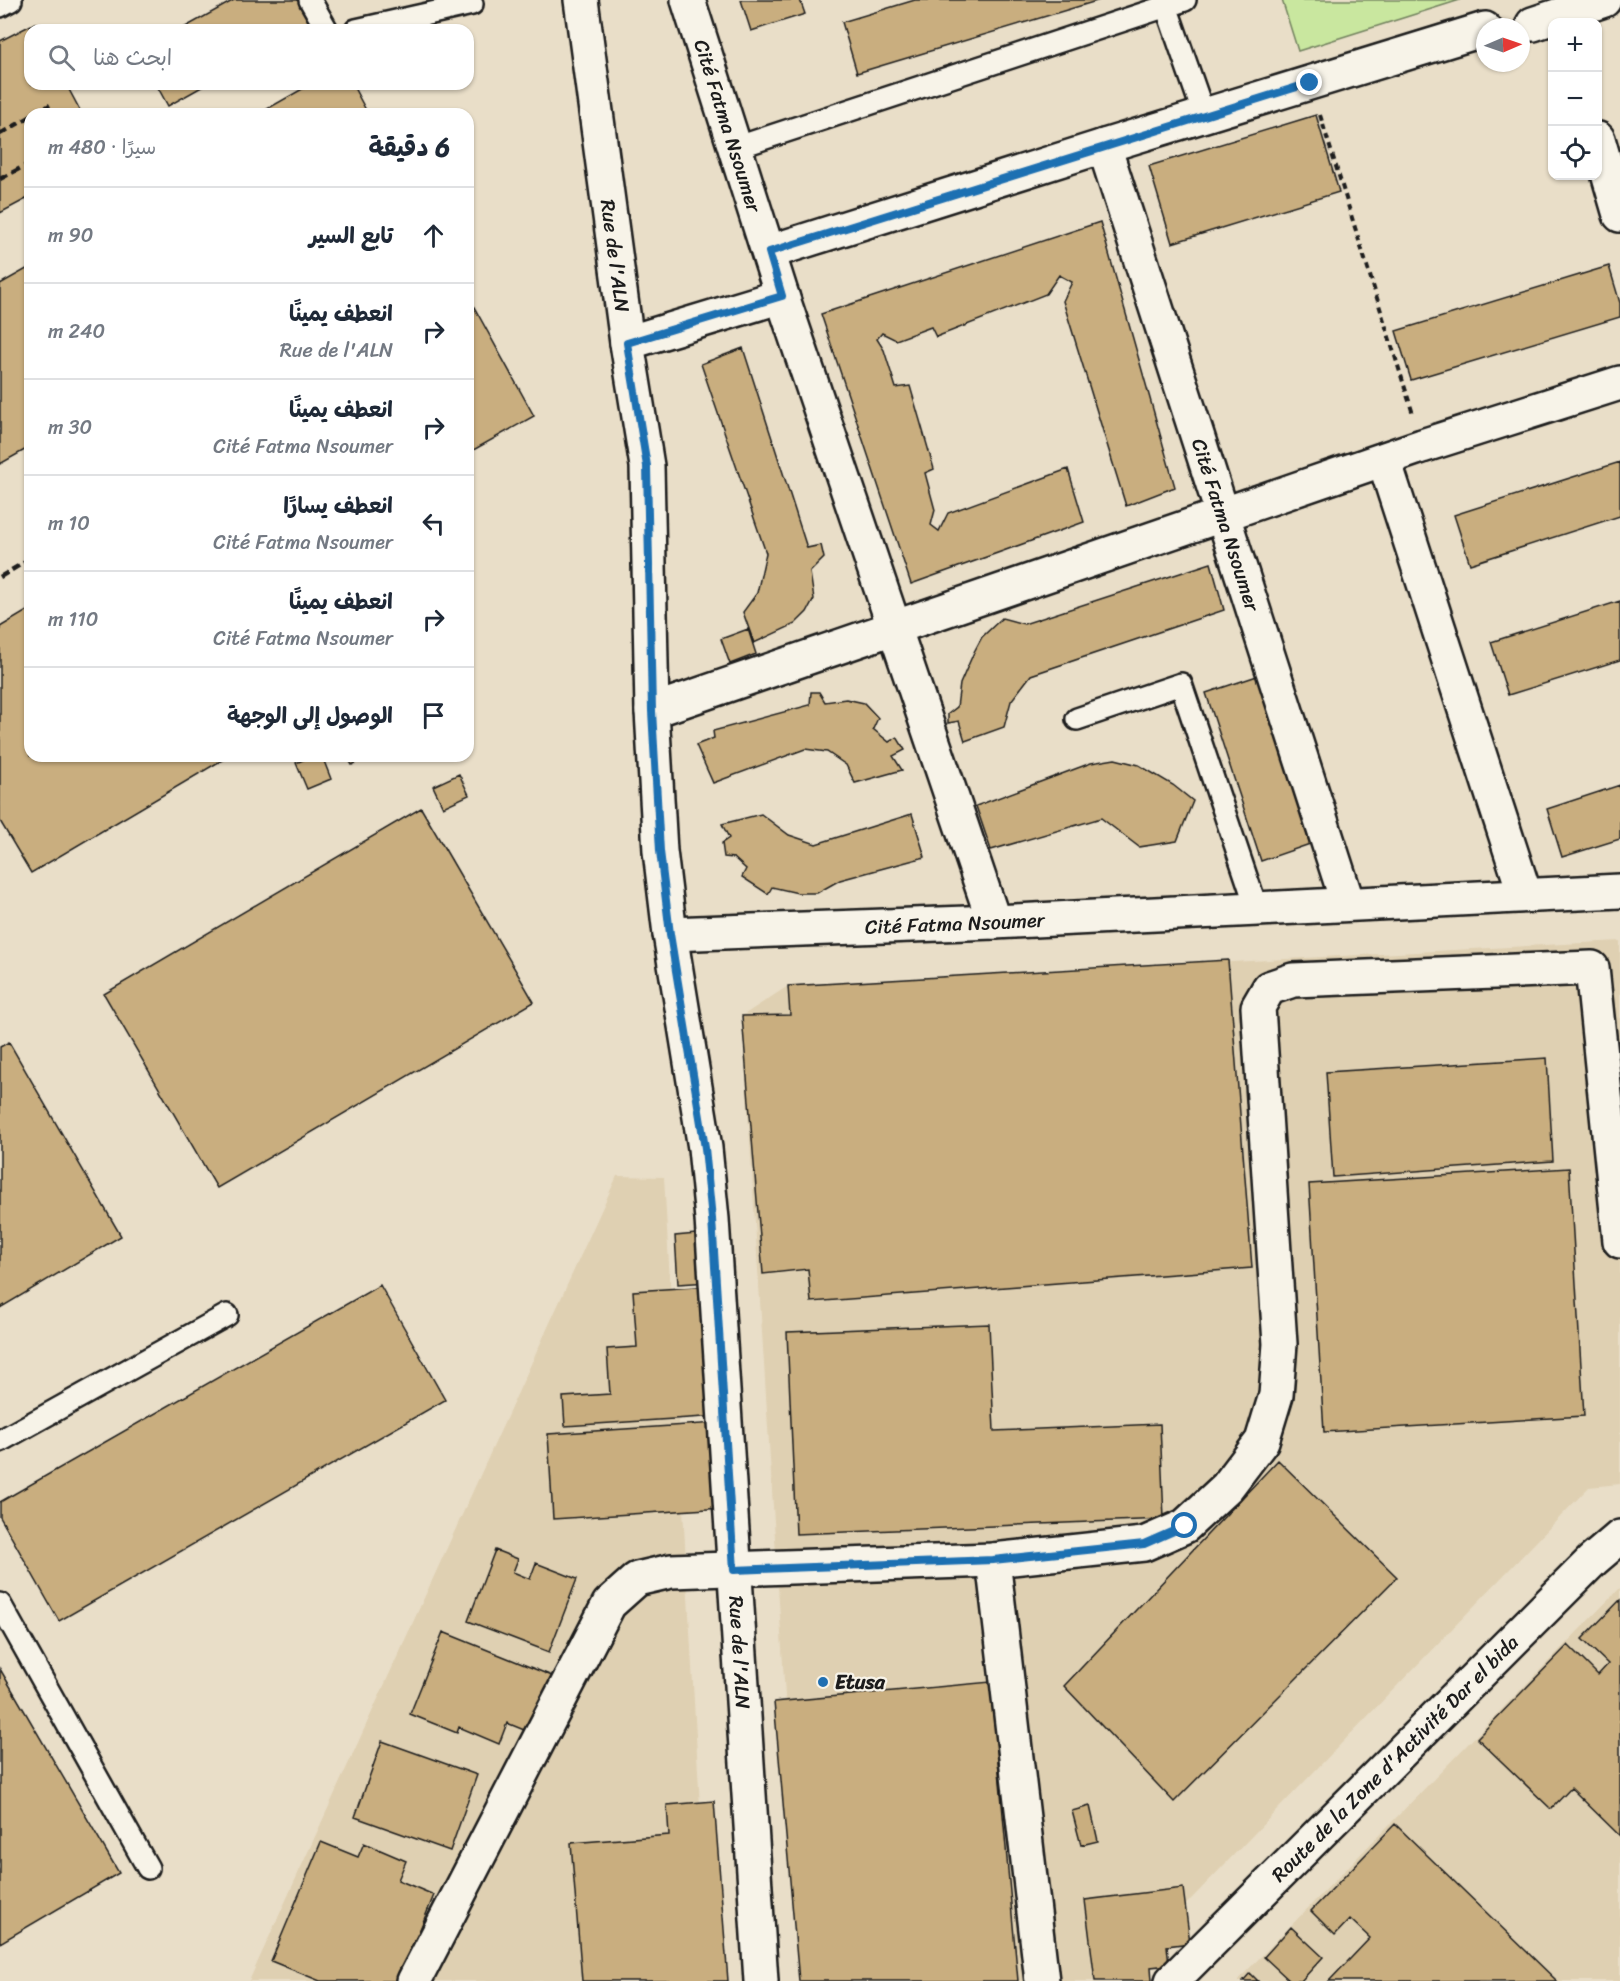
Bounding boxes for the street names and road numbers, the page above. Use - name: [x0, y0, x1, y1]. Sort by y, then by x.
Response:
- street label: Cité Fatma Nsoumer: [684, 35, 772, 218]
- street label: Rue de l'ALN: [590, 197, 640, 314]
- street label: Cité Fatma Nsoumer: [1181, 434, 1270, 617]
- street label: Cité Fatma Nsoumer: [864, 902, 1046, 945]
- street label: Rue de l'ALN: [718, 1595, 760, 1710]
- street label: Route de la Zone d'Activité Dar el bida: [1263, 1626, 1527, 1891]

